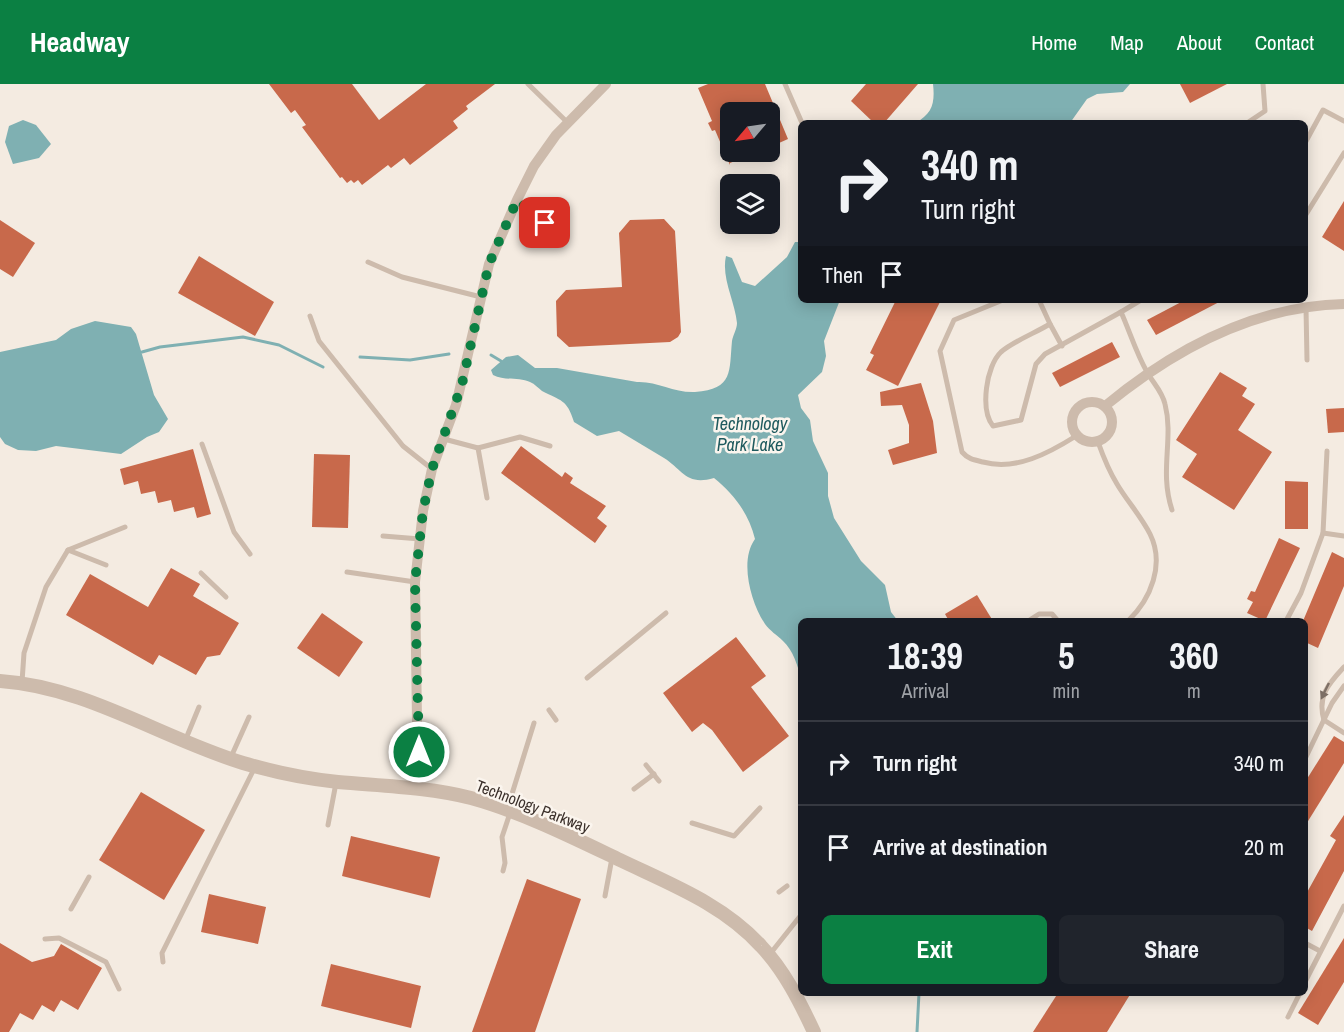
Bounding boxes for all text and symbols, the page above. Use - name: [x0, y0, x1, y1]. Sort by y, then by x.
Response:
- text: Headway: [30, 23, 130, 61]
- text: Home: [1031, 28, 1077, 57]
- text: Map: [1110, 28, 1144, 57]
- text: About: [1177, 28, 1222, 57]
- text: Contact: [1255, 28, 1314, 57]
- north arrow: [720, 102, 780, 162]
- map controls: [720, 102, 780, 234]
- text: 340 m: [921, 137, 1019, 193]
- icon: right: [822, 144, 900, 222]
- button: layers: [720, 174, 780, 234]
- text: Turn right: [921, 191, 1015, 227]
- pin: [519, 197, 570, 248]
- icon: arrive: [528, 206, 561, 239]
- icon: arrive: [875, 258, 908, 291]
- text: Then: [822, 260, 863, 290]
- water label: Technology Park Lake: [713, 411, 789, 457]
- text: 18:39: [887, 632, 963, 680]
- text: 5: [1058, 632, 1074, 680]
- text: 360: [1169, 632, 1219, 680]
- text: Arrival: [902, 677, 949, 704]
- text: min: [1052, 677, 1080, 704]
- text: m: [1187, 677, 1201, 704]
- one-way arrow: [1321, 683, 1330, 700]
- position arrow: [387, 720, 451, 784]
- icon: right: [822, 747, 855, 780]
- text: Turn right: [873, 748, 957, 778]
- text: 340 m: [1234, 748, 1284, 778]
- street label: Technology Parkway: [473, 774, 594, 838]
- icon: arrive: [822, 831, 855, 864]
- text: Arrive at destination: [873, 832, 1047, 862]
- text: 20 m: [1244, 832, 1284, 862]
- button: Exit: [822, 915, 1047, 984]
- button: Share: [1059, 915, 1284, 984]

